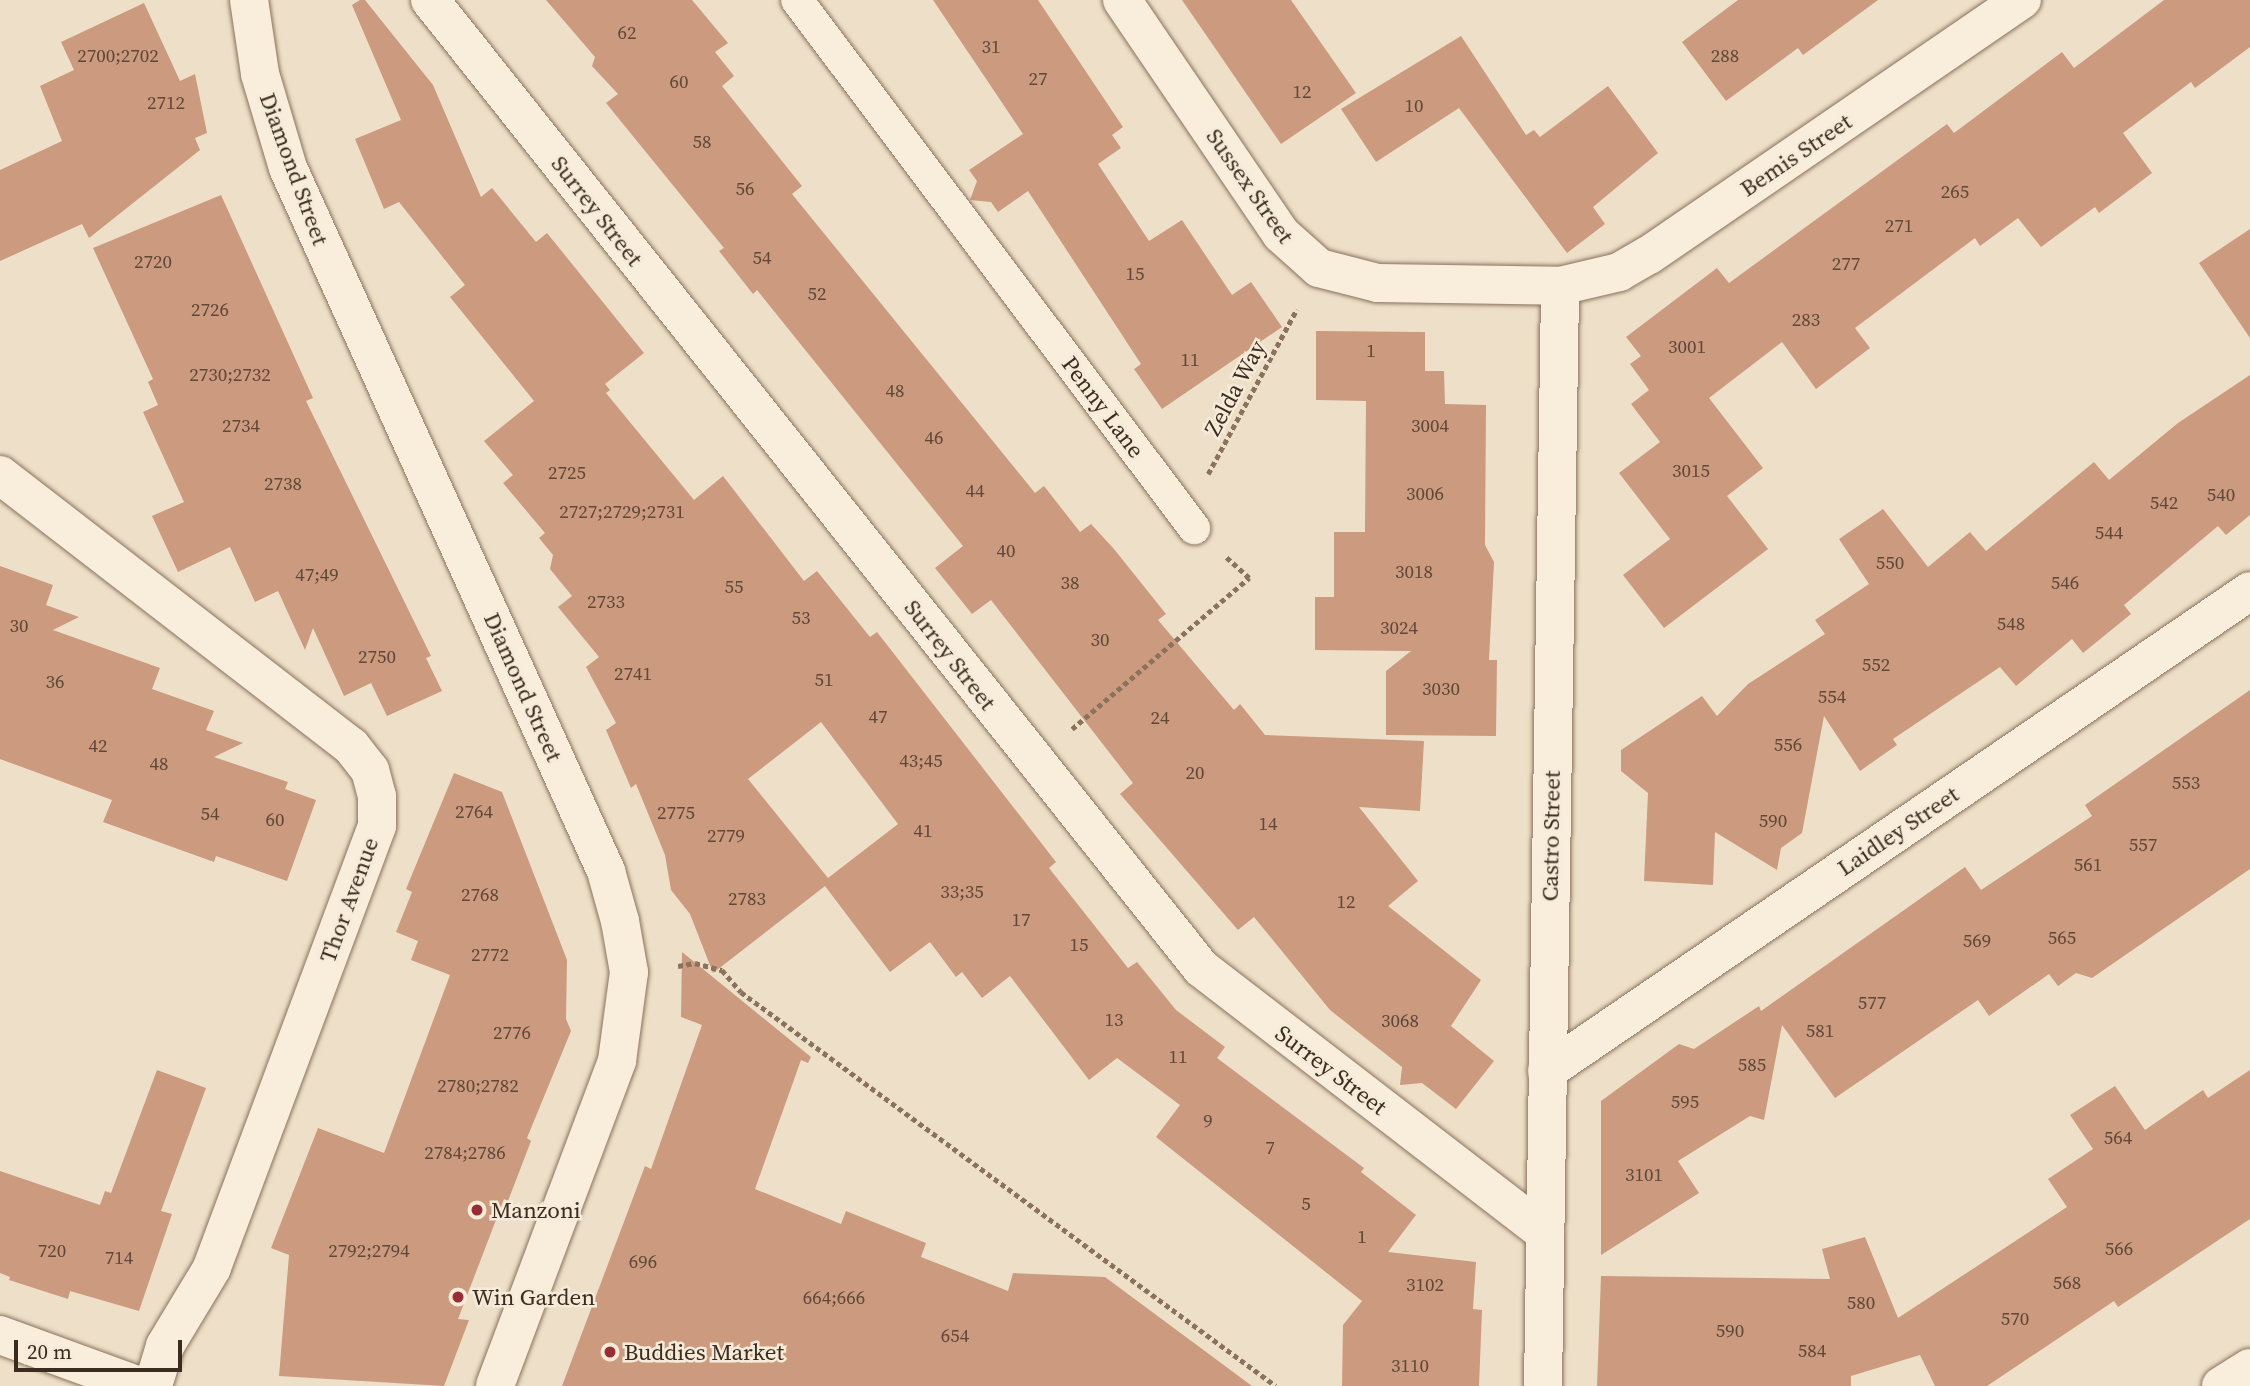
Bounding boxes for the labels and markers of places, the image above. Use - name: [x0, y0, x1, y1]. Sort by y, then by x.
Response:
- place label: Manzoni: [491, 1196, 581, 1224]
- marker: Manzoni: [469, 1202, 485, 1218]
- place label: Win Garden: [472, 1283, 595, 1311]
- marker: Win Garden: [450, 1289, 466, 1305]
- place label: Buddies Market: [624, 1338, 784, 1366]
- marker: Buddies Market: [602, 1344, 618, 1360]

